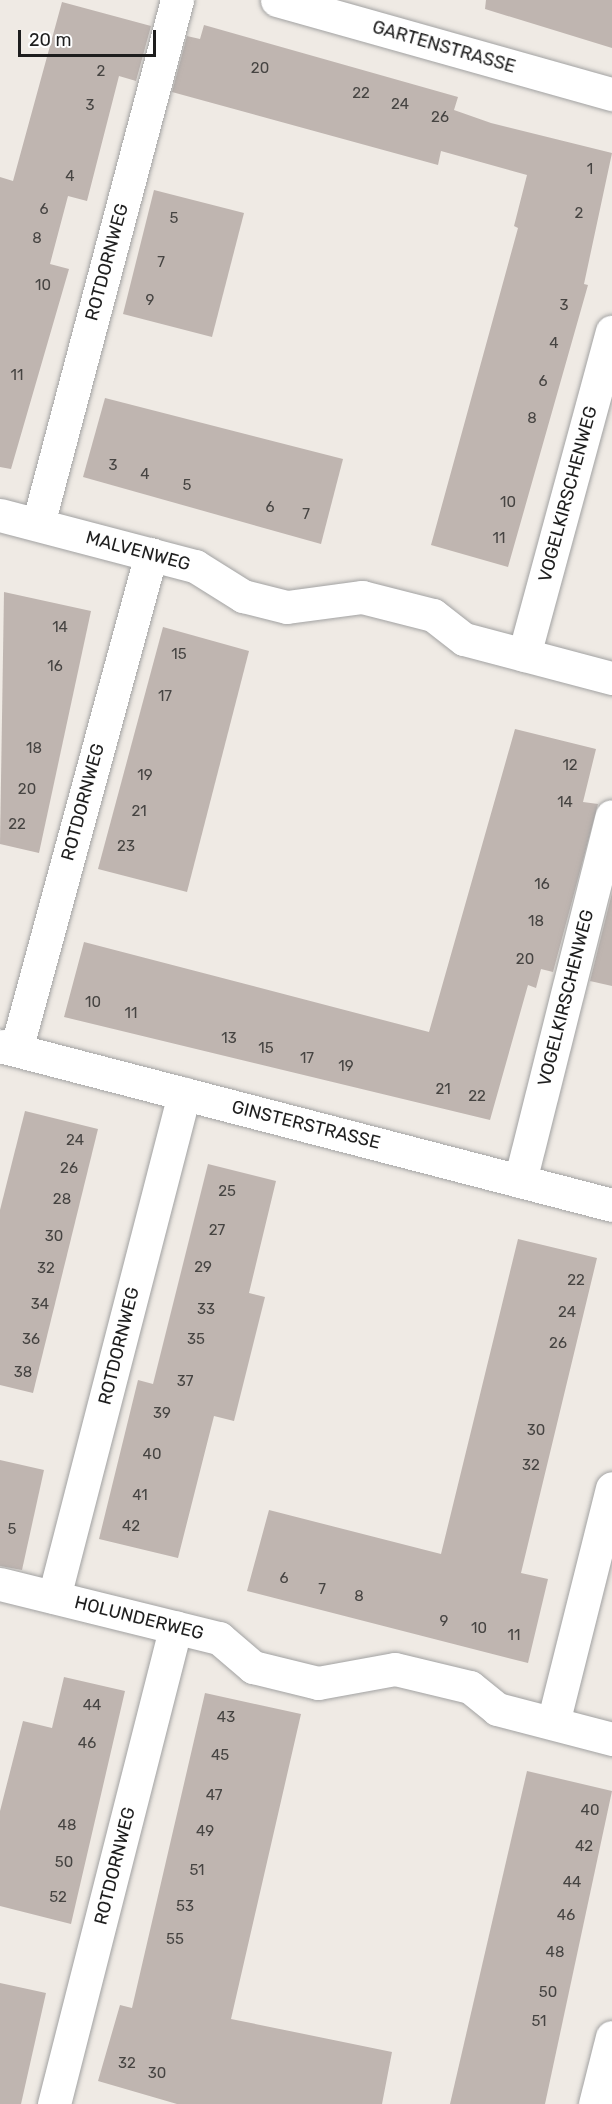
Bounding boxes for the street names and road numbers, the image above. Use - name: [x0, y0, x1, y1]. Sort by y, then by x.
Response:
- street label: GARTENSTRASSE: [370, 16, 518, 78]
- street label: ROTDORNWEG: [81, 201, 133, 323]
- street label: VOGELKIRSCHENWEG: [534, 404, 602, 584]
- street label: MALVENWEG: [83, 527, 193, 575]
- street label: ROTDORNWEG: [57, 741, 109, 863]
- street label: VOGELKIRSCHENWEG: [534, 907, 598, 1089]
- street label: GINSTERSTRASSE: [229, 1096, 383, 1154]
- street label: ROTDORNWEG: [94, 1285, 144, 1407]
- street label: HOLUNDERWEG: [72, 1592, 206, 1644]
- street label: ROTDORNWEG: [90, 1805, 140, 1927]

